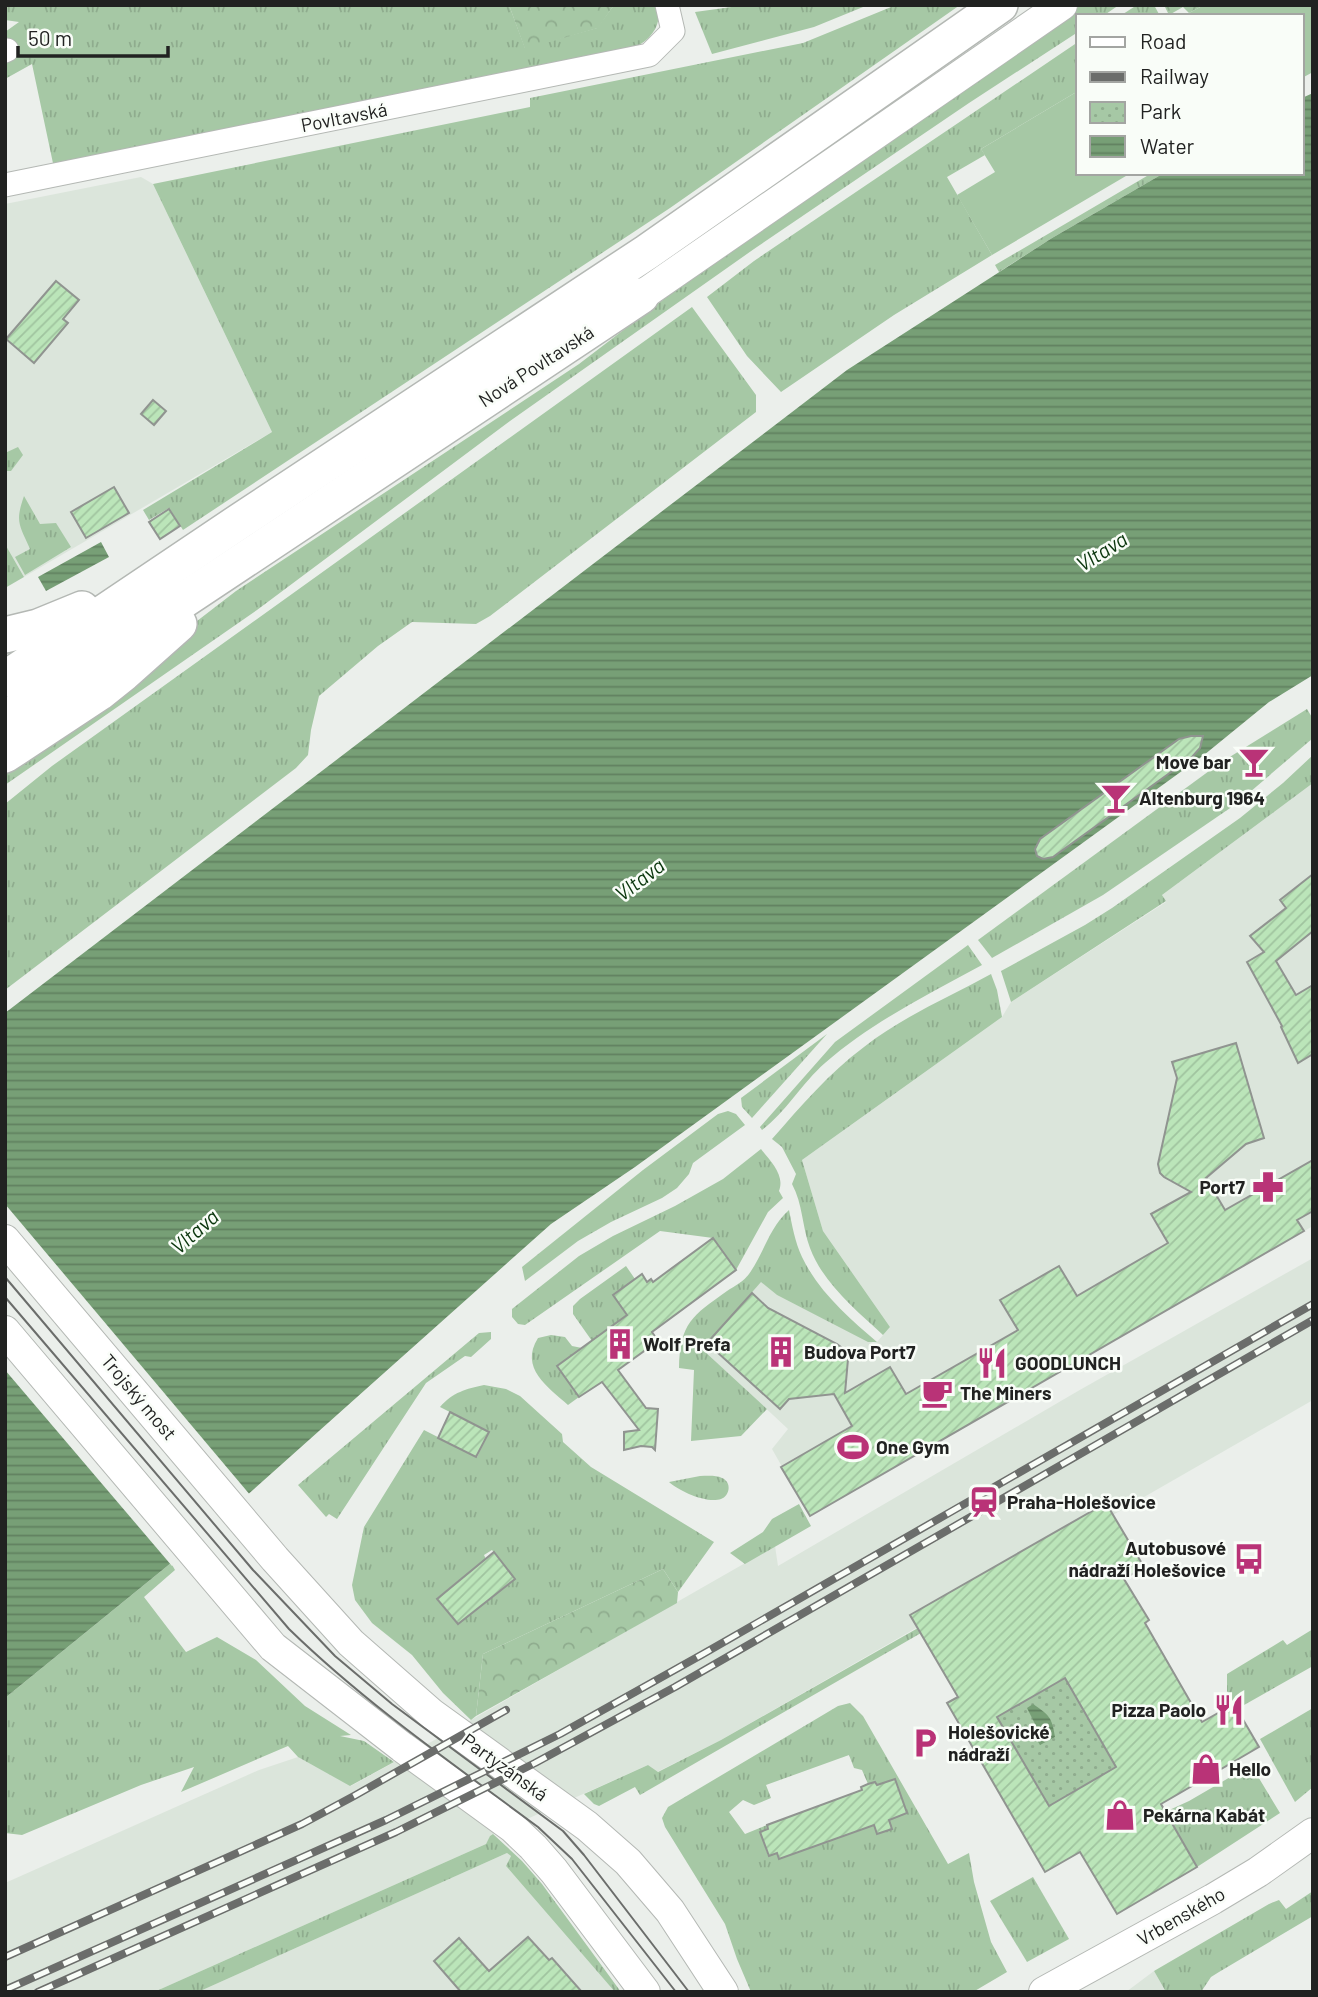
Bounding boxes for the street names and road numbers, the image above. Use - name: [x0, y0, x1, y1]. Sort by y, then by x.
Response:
- street label: Povltavská: [299, 97, 389, 136]
- street label: Nová Povltavská: [474, 320, 598, 411]
- street label: Trojský most: [97, 1349, 182, 1444]
- street label: Partyzánská: [458, 1728, 553, 1805]
- street label: Vrbenského: [1133, 1881, 1229, 1950]

